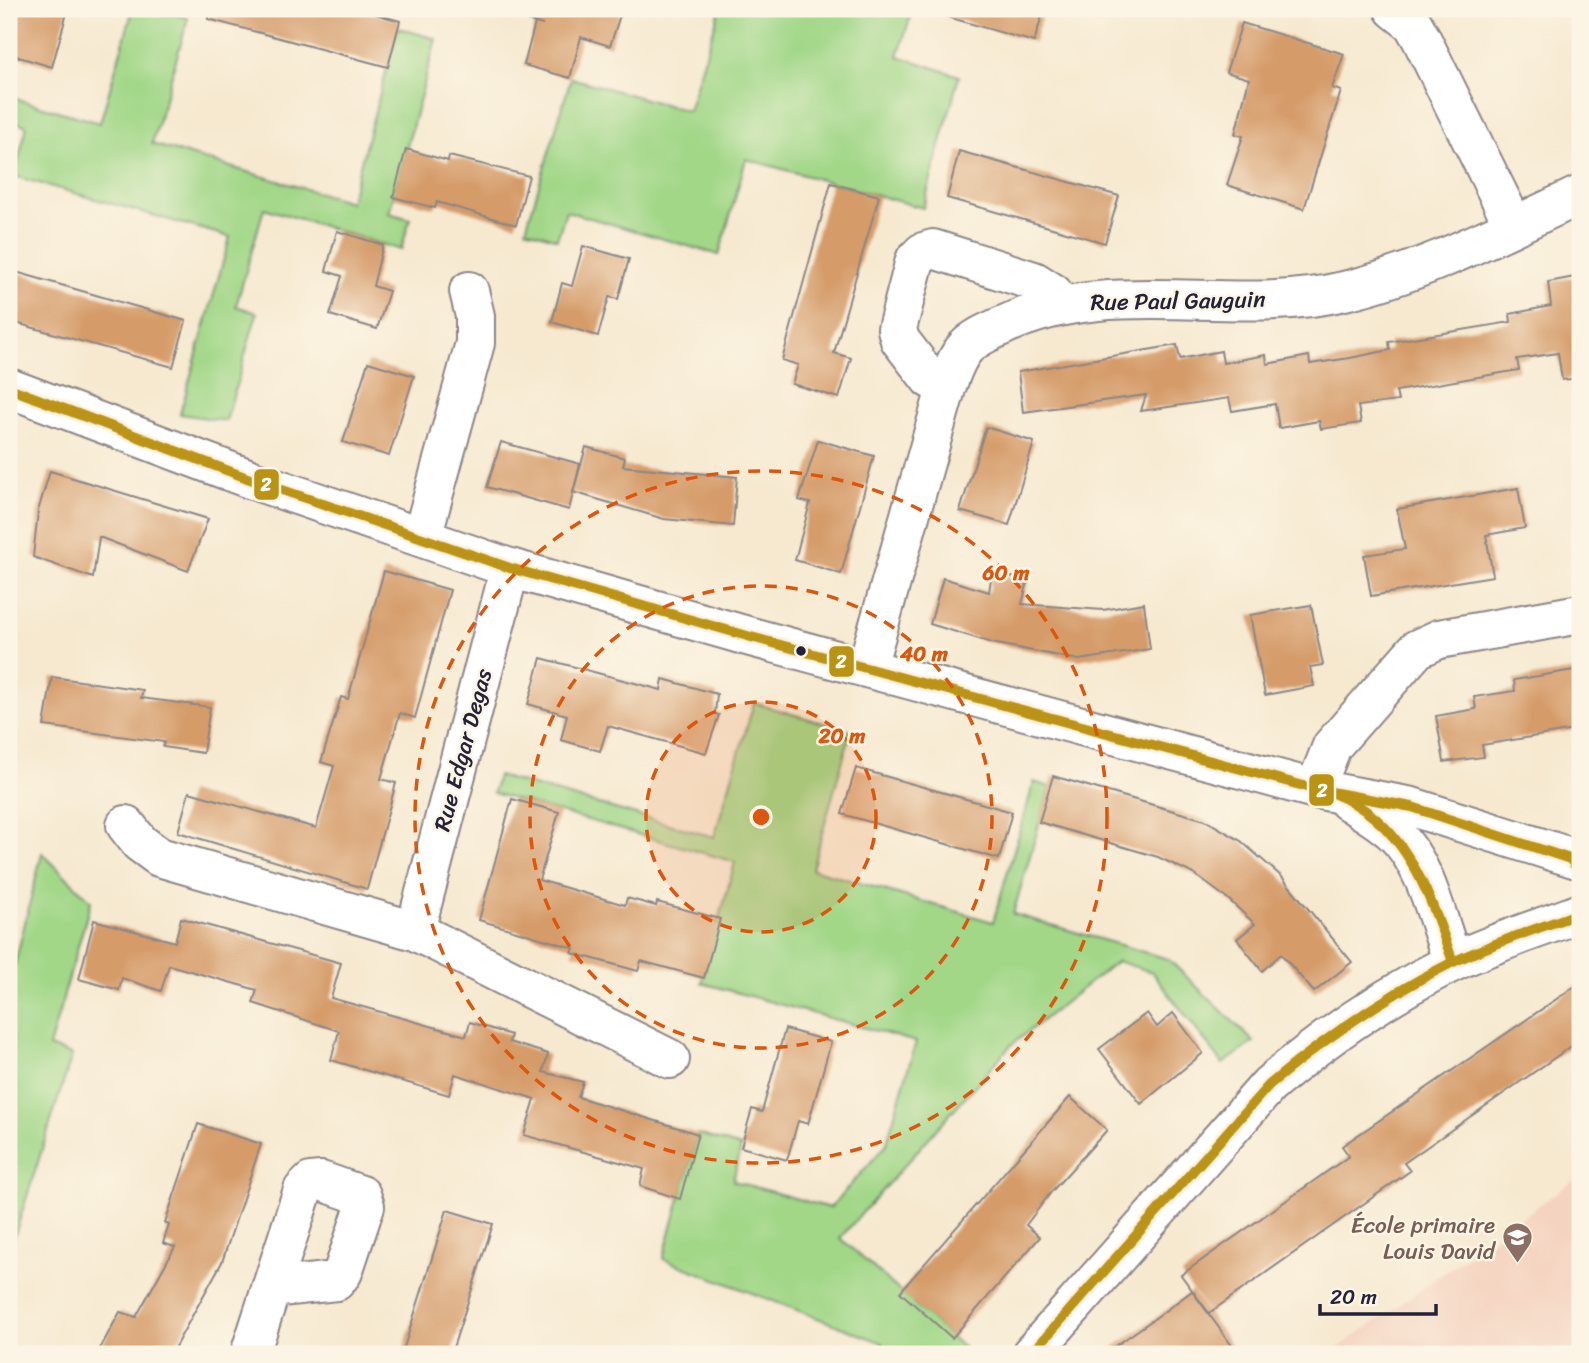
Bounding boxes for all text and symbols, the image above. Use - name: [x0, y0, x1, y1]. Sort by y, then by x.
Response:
- street label: Rue Paul Gauguin: [1090, 279, 1266, 323]
- line badge: 2: [253, 468, 280, 501]
- text: 2: [260, 468, 272, 501]
- text: 60 m: [982, 554, 1030, 592]
- text: 40 m: [899, 635, 949, 673]
- unlabelled marker: [794, 644, 808, 658]
- line badge: 2: [828, 645, 855, 678]
- text: 2: [835, 645, 847, 678]
- street label: Rue Edgar Degas: [422, 664, 505, 836]
- text: 20 m: [818, 717, 866, 755]
- line badge: 2: [1308, 773, 1335, 807]
- text: 2: [1316, 774, 1328, 807]
- centre of rings: [749, 805, 773, 829]
- place label: École primaire Louis David: [1351, 1205, 1497, 1272]
- school or university icon: École primaire Louis David: [1501, 1221, 1535, 1265]
- scale bar: [1320, 1272, 1435, 1316]
- text: 20 m: [1330, 1278, 1377, 1316]

